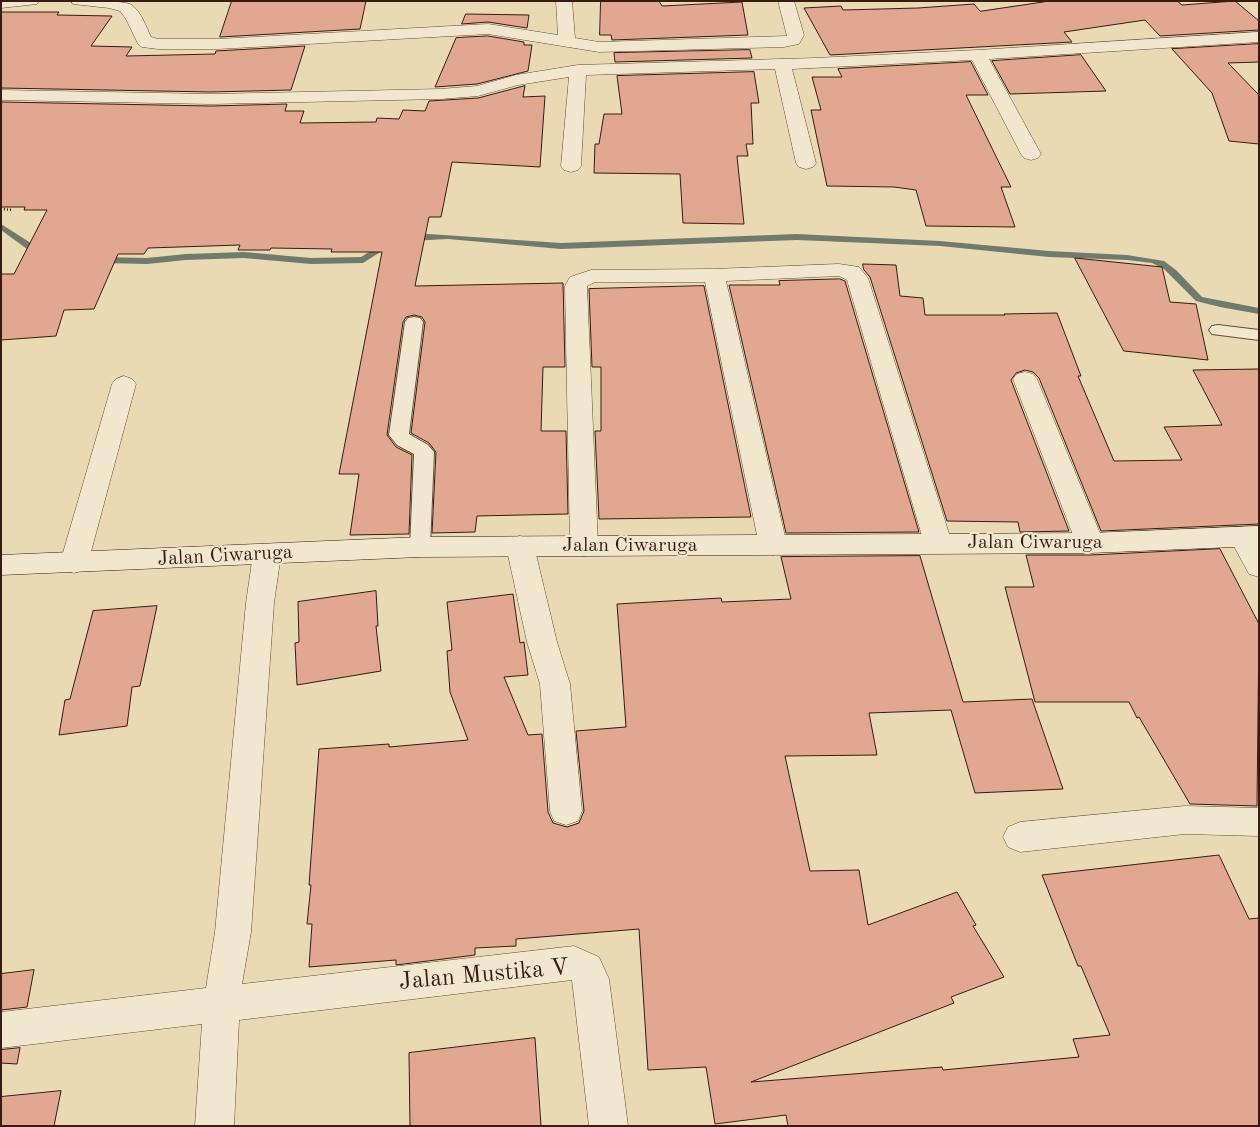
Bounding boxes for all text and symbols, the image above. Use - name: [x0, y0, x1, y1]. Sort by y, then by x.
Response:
- street label: Jalan Ciwaruga: [967, 531, 1103, 555]
- street label: Jalan Ciwaruga: [562, 534, 698, 558]
- street label: Jalan Ciwaruga: [157, 540, 293, 572]
- street label: Jalan Mustika V: [398, 953, 570, 997]

